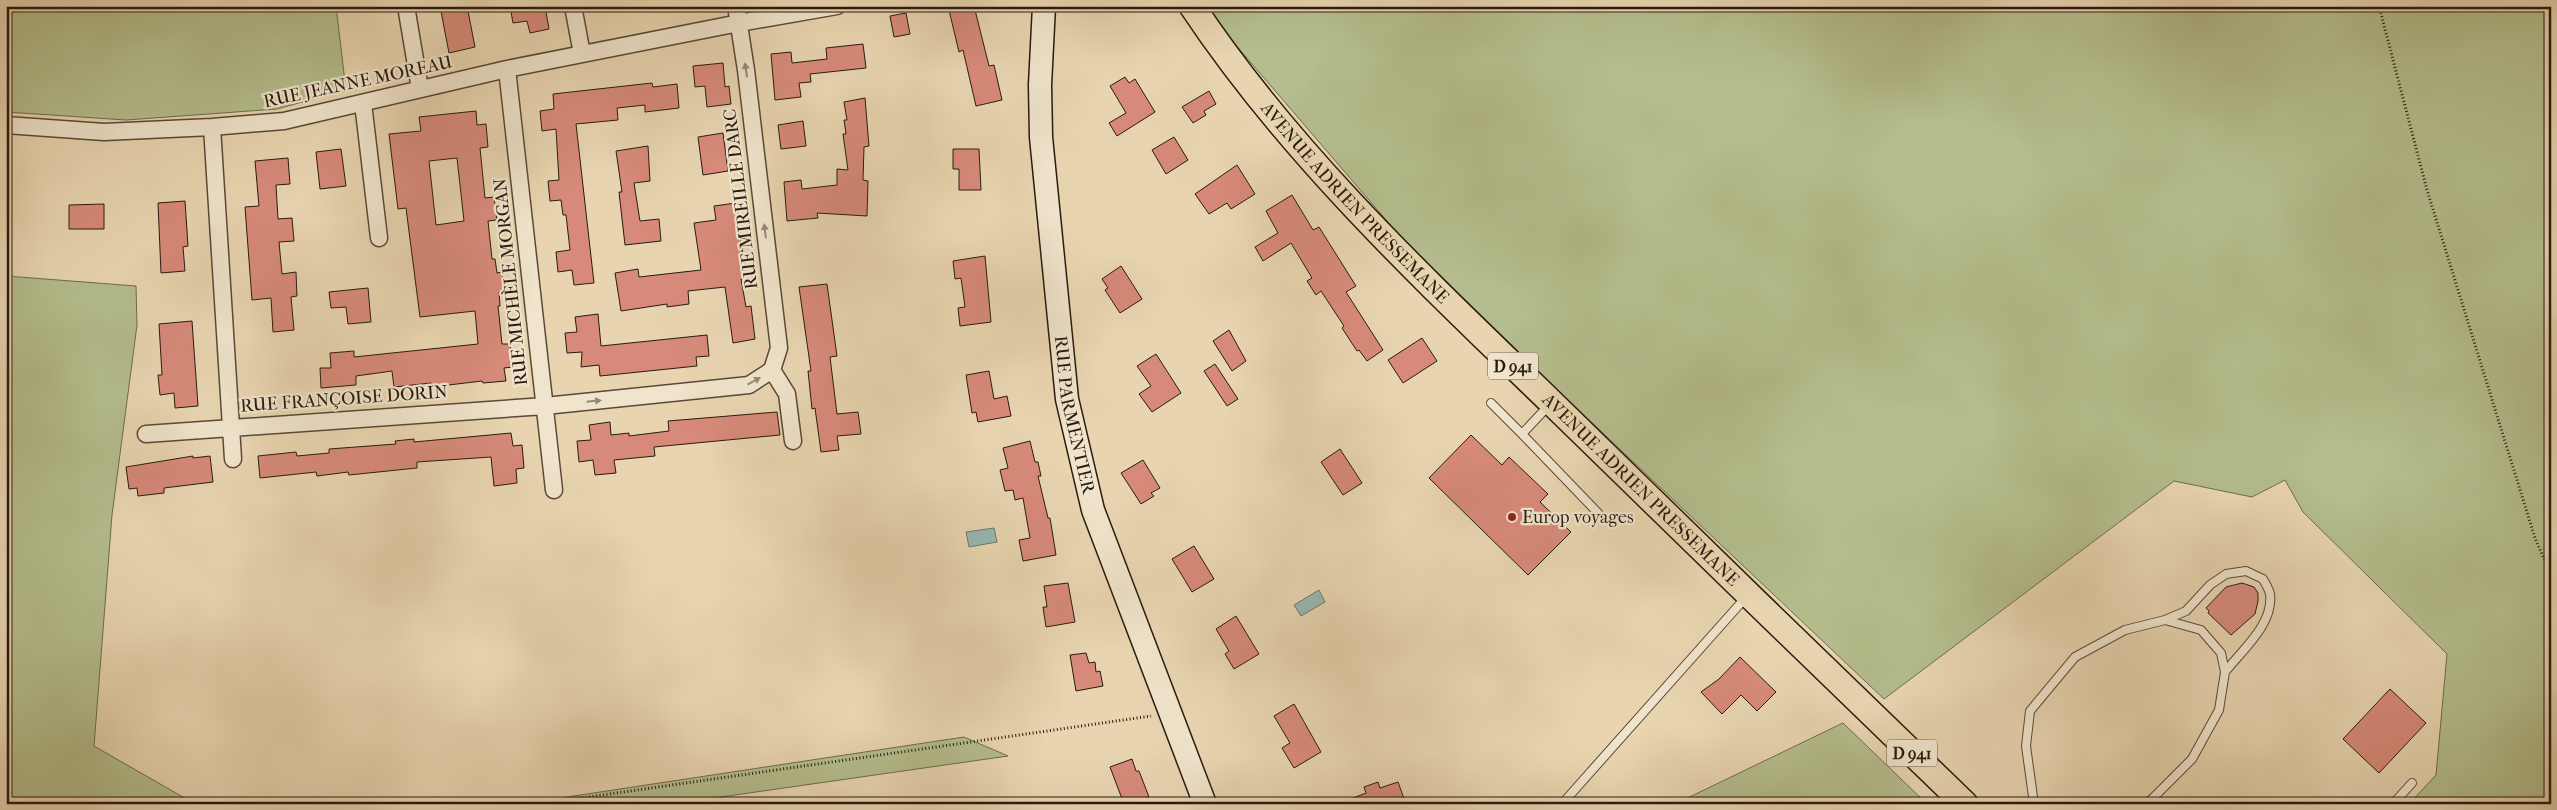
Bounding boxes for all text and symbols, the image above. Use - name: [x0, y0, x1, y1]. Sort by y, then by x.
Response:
- street label: RUE JEANNE MOREAU: [262, 52, 454, 112]
- one-way arrow: [742, 61, 750, 77]
- street label: AVENUE ADRIEN PRESSEMANE: [1256, 97, 1454, 308]
- street label: RUE MIREILLE DARC: [719, 107, 763, 291]
- street label: RUE MICHÈLE MORGAN: [489, 177, 532, 387]
- one-way arrow: [761, 223, 769, 239]
- street label: RUE PARMENTIER: [1050, 335, 1100, 497]
- road number: D 941: [1488, 352, 1538, 380]
- one-way arrow: [747, 377, 762, 385]
- street label: RUE FRANÇOISE DORIN: [240, 381, 449, 418]
- street label: AVENUE ADRIEN PRESSEMANE: [1537, 388, 1744, 590]
- one-way arrow: [586, 397, 602, 405]
- place label: Europ voyages: [1522, 507, 1634, 528]
- marker: Europ voyages: [1506, 511, 1518, 523]
- road number: D 941: [1887, 740, 1937, 766]

